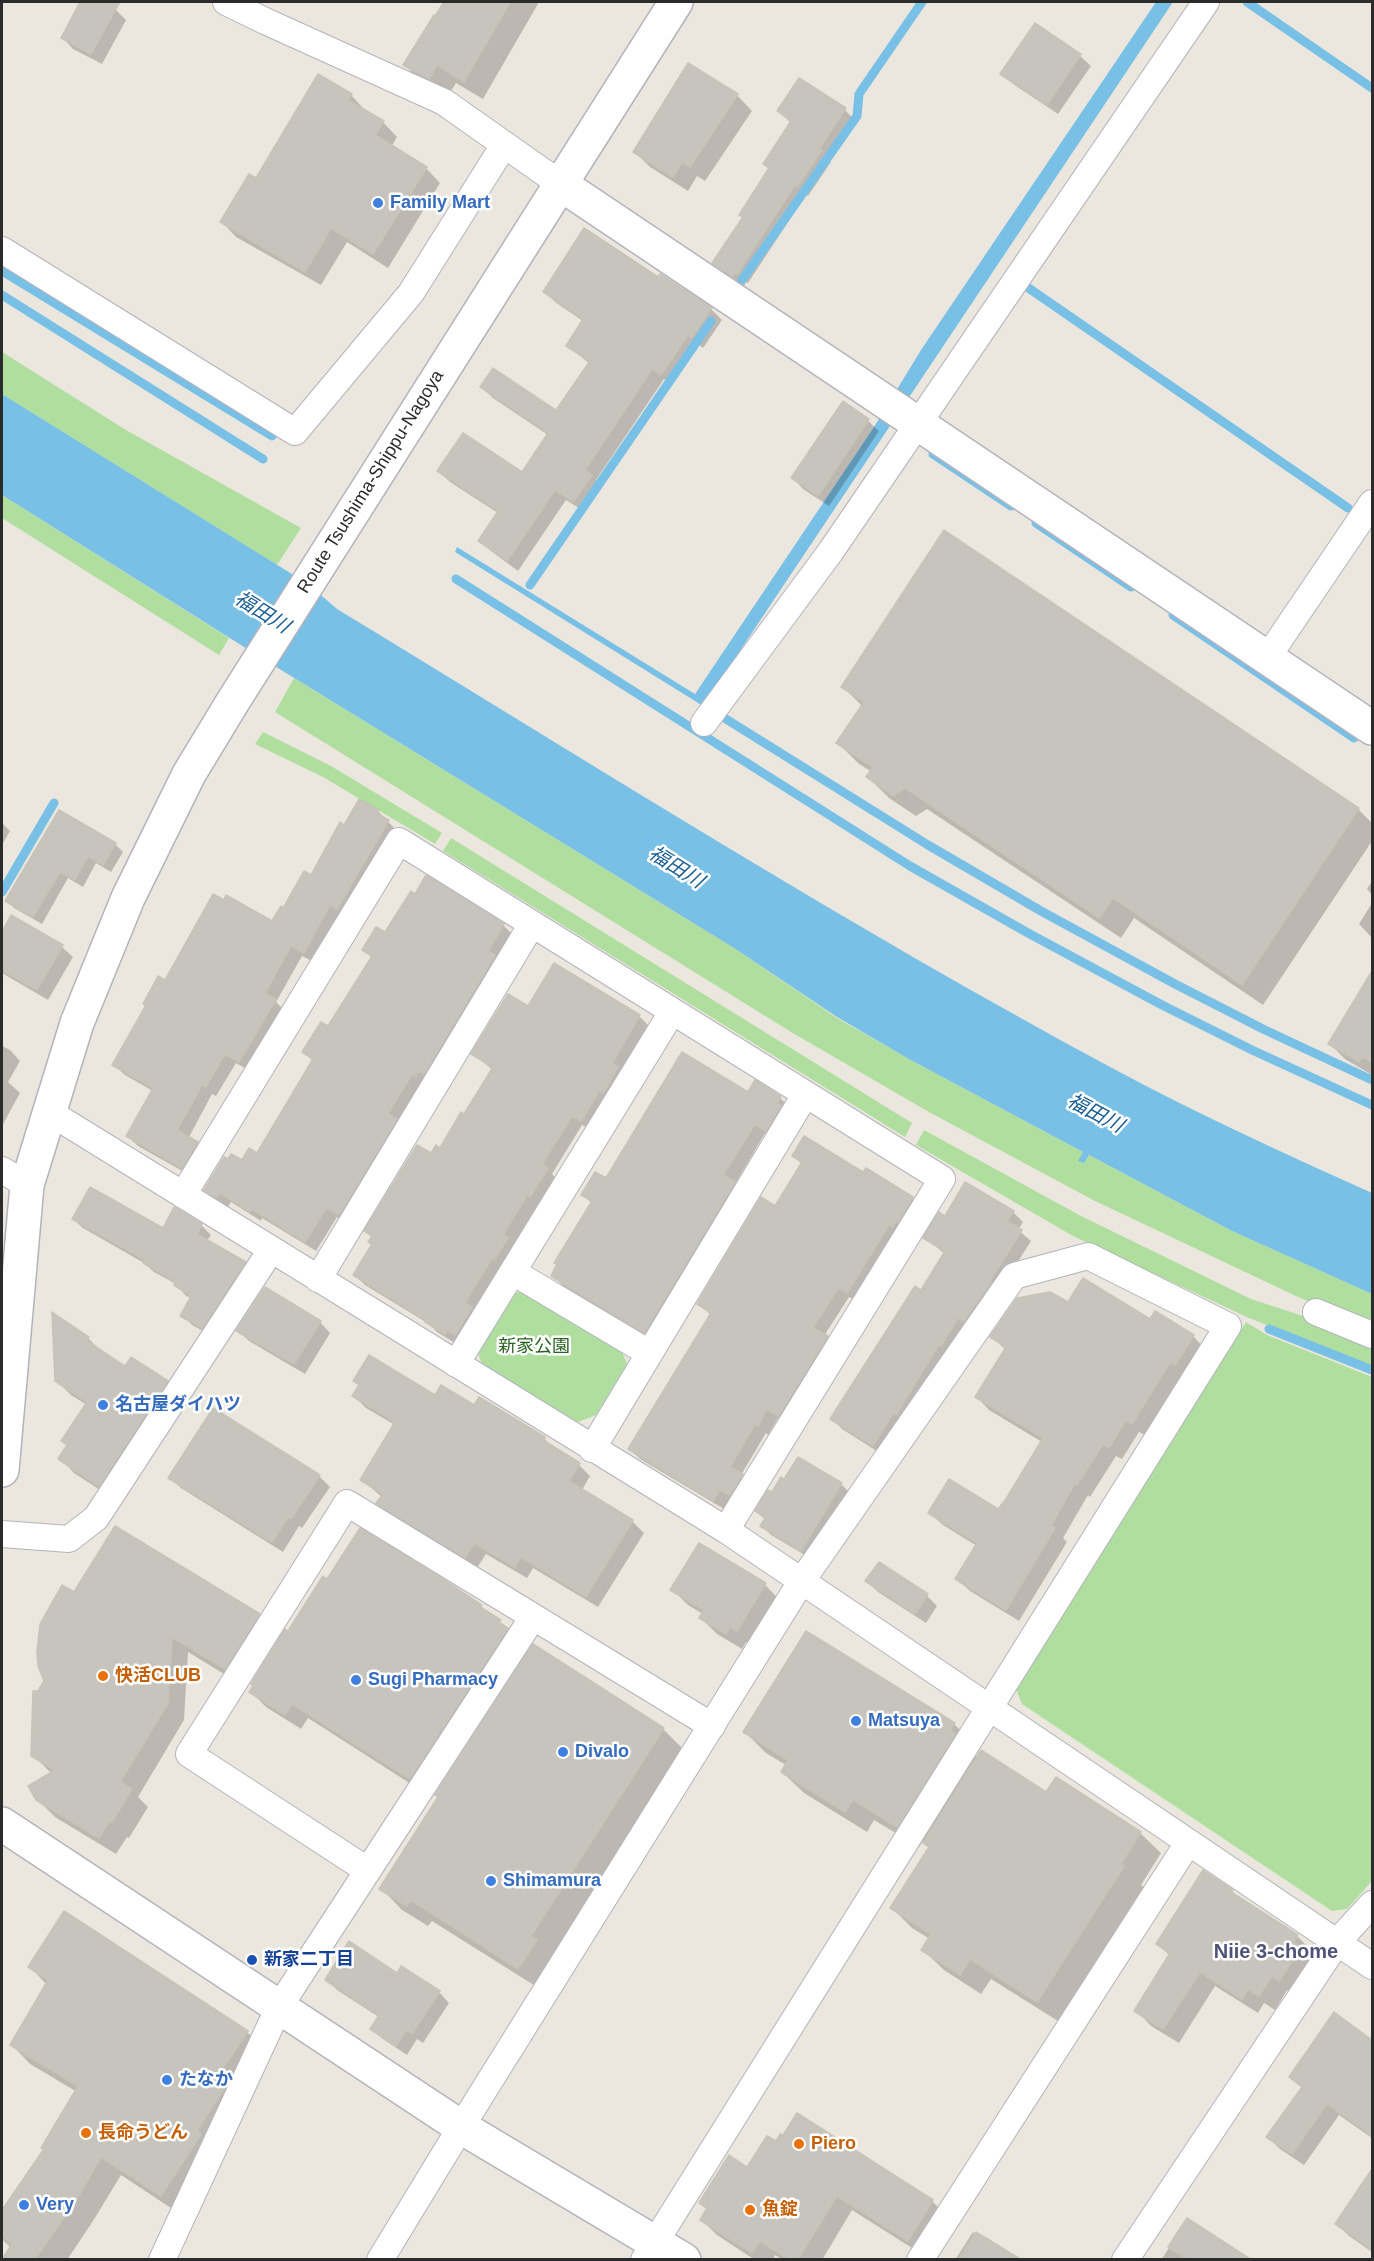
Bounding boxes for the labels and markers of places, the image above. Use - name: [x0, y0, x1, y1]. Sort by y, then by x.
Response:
- place label: Family Mart: [390, 192, 490, 214]
- marker: Family Mart: [371, 196, 385, 210]
- place label: 名古屋ダイハツ: [115, 1394, 241, 1416]
- marker: 名古屋ダイハツ: [96, 1398, 110, 1412]
- place label: 快活CLUB: [115, 1665, 201, 1687]
- marker: 快活CLUB: [96, 1669, 110, 1683]
- place label: Sugi Pharmacy: [368, 1669, 498, 1691]
- marker: Sugi Pharmacy: [349, 1673, 363, 1687]
- place label: Matsuya: [868, 1710, 940, 1732]
- marker: Matsuya: [849, 1714, 863, 1728]
- place label: Divalo: [575, 1741, 629, 1763]
- marker: Divalo: [556, 1745, 570, 1759]
- place label: Shimamura: [503, 1870, 601, 1892]
- marker: Shimamura: [484, 1874, 498, 1888]
- place label: 新家二丁目: [264, 1949, 354, 1971]
- marker: 新家二丁目: [245, 1953, 259, 1967]
- place label: たなか: [179, 2069, 233, 2091]
- marker: たなか: [160, 2073, 174, 2087]
- place label: 長命うどん: [98, 2122, 188, 2144]
- marker: 長命うどん: [79, 2126, 93, 2140]
- place label: Piero: [811, 2133, 856, 2155]
- marker: Piero: [792, 2137, 806, 2151]
- place label: Very: [36, 2194, 74, 2216]
- marker: Very: [17, 2198, 31, 2212]
- place label: 魚錠: [762, 2199, 798, 2221]
- marker: 魚錠: [743, 2203, 757, 2217]

